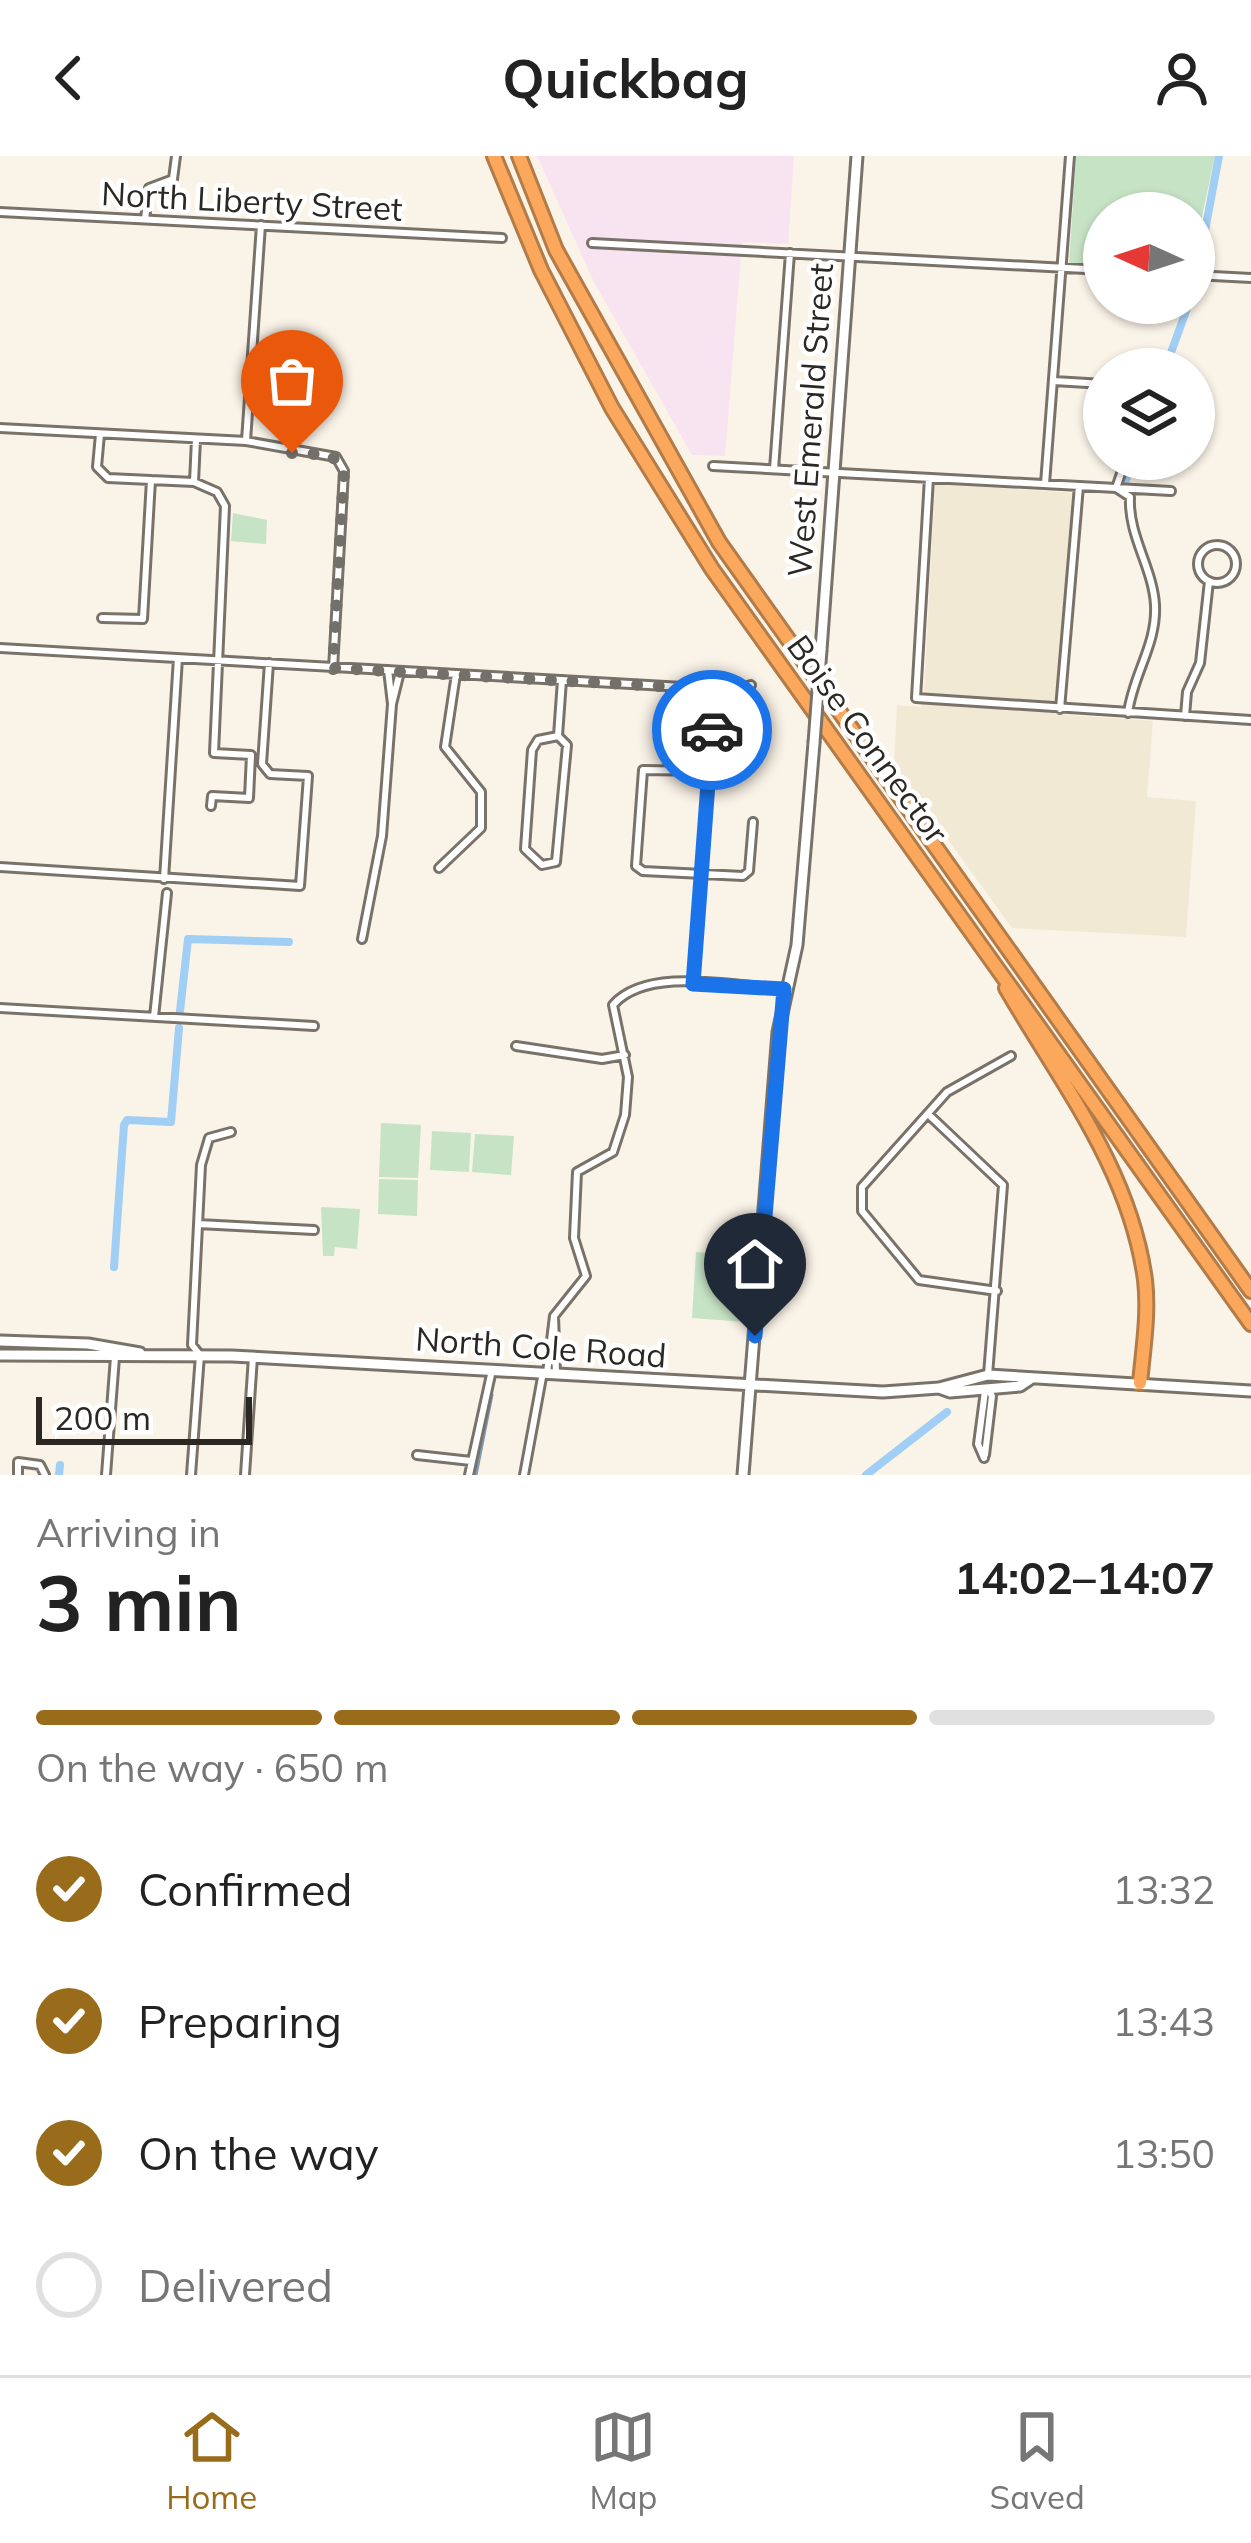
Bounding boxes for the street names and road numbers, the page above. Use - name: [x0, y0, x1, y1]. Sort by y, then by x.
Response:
- street label: North Liberty Street: [100, 172, 404, 229]
- street label: West Emerald Street: [778, 262, 841, 578]
- street label: Boise Connector: [779, 627, 958, 851]
- street label: North Cole Road: [414, 1317, 668, 1376]

